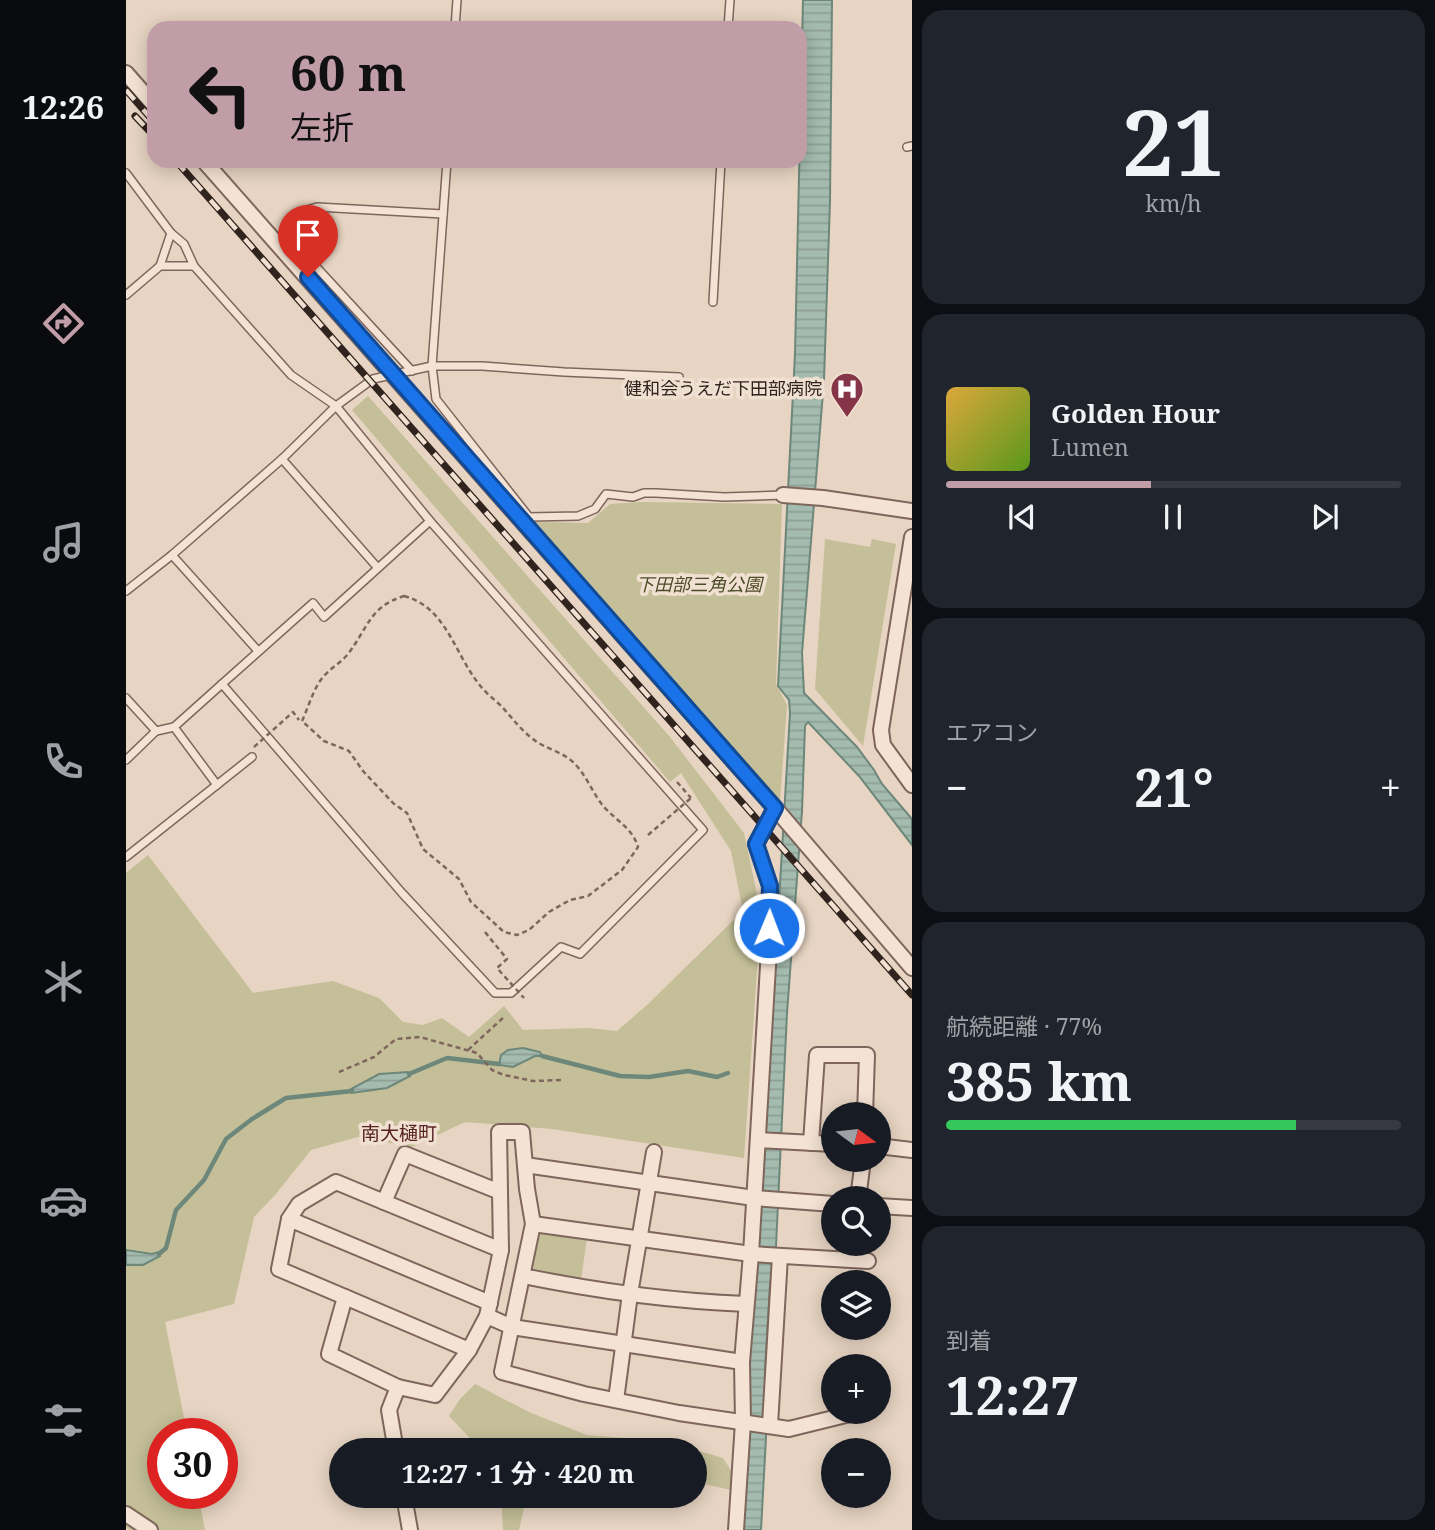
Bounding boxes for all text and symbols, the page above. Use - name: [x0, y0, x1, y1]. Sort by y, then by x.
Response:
- text: 60 m: [290, 39, 406, 105]
- icon: left: [175, 49, 266, 140]
- text: 21: [1122, 79, 1225, 203]
- text: 12:26: [22, 85, 104, 128]
- text: 左折: [290, 105, 354, 148]
- text: km/h: [1145, 187, 1202, 219]
- pin: [278, 205, 338, 277]
- icon: arrive: [289, 216, 327, 254]
- icon: directions: [39, 299, 88, 348]
- hospital icon: 健和会うえだ下田部病院: [828, 370, 866, 419]
- place label: 健和会うえだ下田部病院: [624, 376, 822, 400]
- text: Golden Hour: [1051, 395, 1220, 431]
- text: Lumen: [1051, 431, 1129, 463]
- icon: previous: [1003, 498, 1041, 536]
- icon: pause: [1154, 498, 1192, 536]
- icon: next: [1306, 498, 1344, 536]
- icon: music: [39, 518, 88, 567]
- park label: 下田部三角公園: [636, 572, 765, 596]
- text: エアコン: [946, 716, 1038, 748]
- icon: phone: [39, 737, 88, 786]
- text: 21°: [1134, 751, 1214, 822]
- text: −: [946, 761, 968, 813]
- text: +: [1380, 761, 1401, 813]
- position arrow: [732, 891, 806, 965]
- icon: climate: [39, 957, 88, 1006]
- text: 航続距離 · 77%: [946, 1010, 1102, 1042]
- text: 385 km: [946, 1045, 1132, 1116]
- north arrow: [821, 1102, 891, 1172]
- map controls: [821, 1102, 891, 1508]
- district label: 南大樋町: [361, 1120, 437, 1146]
- icon: car: [39, 1176, 88, 1225]
- button: search: [821, 1186, 891, 1256]
- button: layers: [821, 1270, 891, 1340]
- text: 到着: [946, 1324, 992, 1356]
- button: +: [821, 1354, 891, 1424]
- text: 12:27: [946, 1359, 1079, 1430]
- icon: filters: [39, 1396, 88, 1445]
- speed limit sign: 30: [147, 1418, 238, 1509]
- button: −: [821, 1438, 891, 1508]
- text: 12:27 · 1 分 · 420 m: [402, 1455, 634, 1491]

